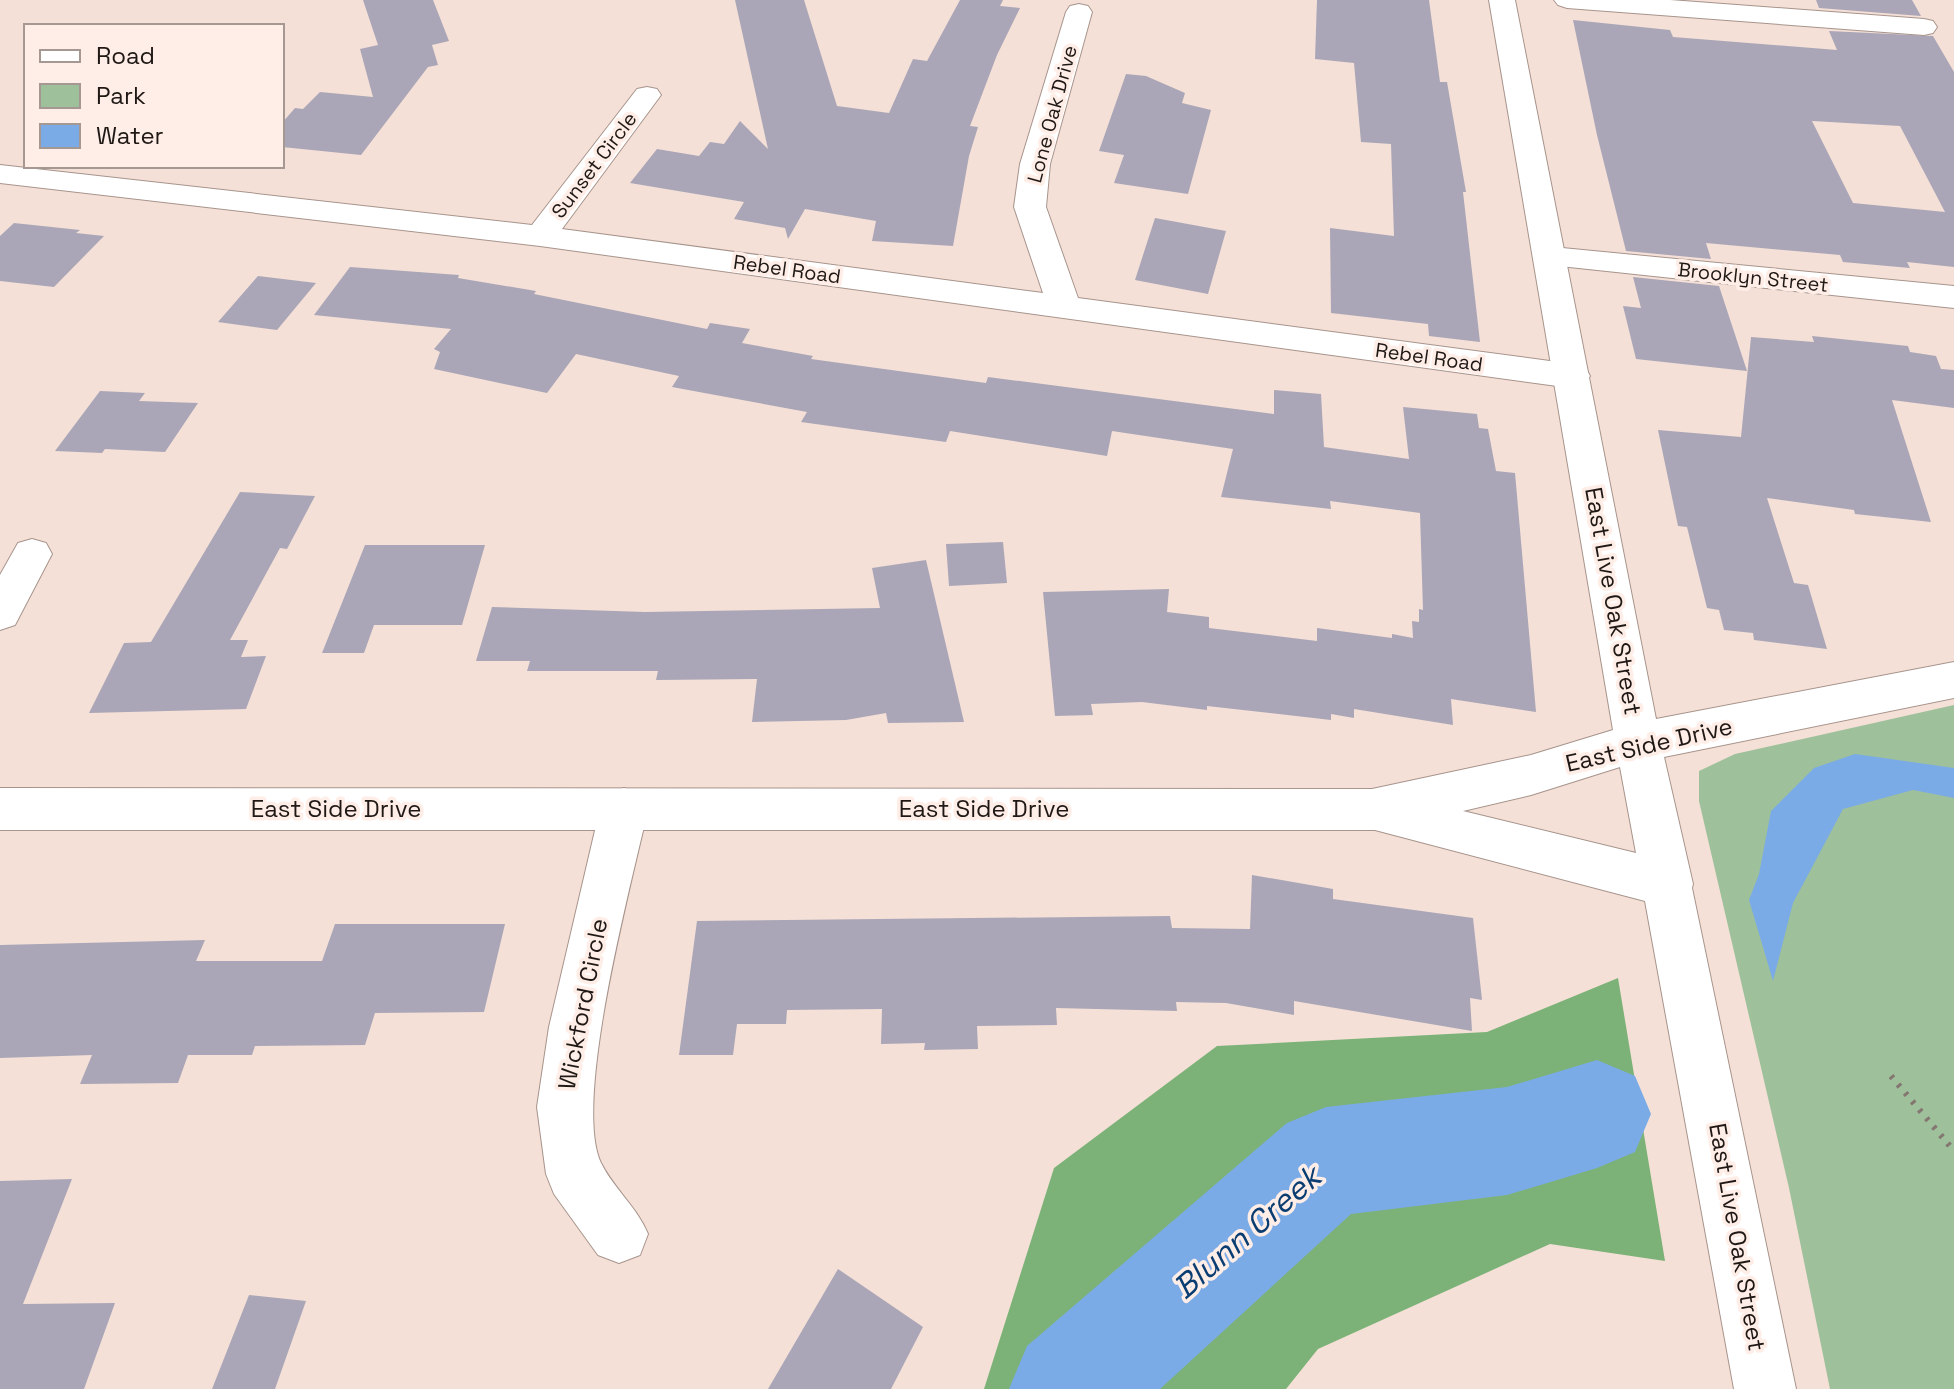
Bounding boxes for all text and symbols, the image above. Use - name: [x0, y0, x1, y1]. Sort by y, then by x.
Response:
- legend: [24, 24, 284, 168]
- text: Road: [96, 40, 155, 71]
- street label: Lone Oak Drive: [1021, 42, 1083, 186]
- text: Park: [96, 80, 146, 111]
- street label: Sunset Circle: [545, 107, 643, 223]
- text: Water: [96, 120, 164, 151]
- street label: Rebel Road: [732, 249, 842, 289]
- street label: Brooklyn Street: [1676, 256, 1830, 298]
- street label: Rebel Road: [1374, 337, 1484, 377]
- street label: East Live Oak Street: [1578, 485, 1649, 717]
- street label: East Side Drive: [1562, 710, 1736, 779]
- street label: East Side Drive: [251, 793, 421, 824]
- street label: East Side Drive: [899, 793, 1069, 824]
- street label: Wickford Circle: [551, 916, 614, 1092]
- street label: East Live Oak Street: [1702, 1121, 1773, 1353]
- water label: Blunn Creek: [1165, 1154, 1332, 1307]

